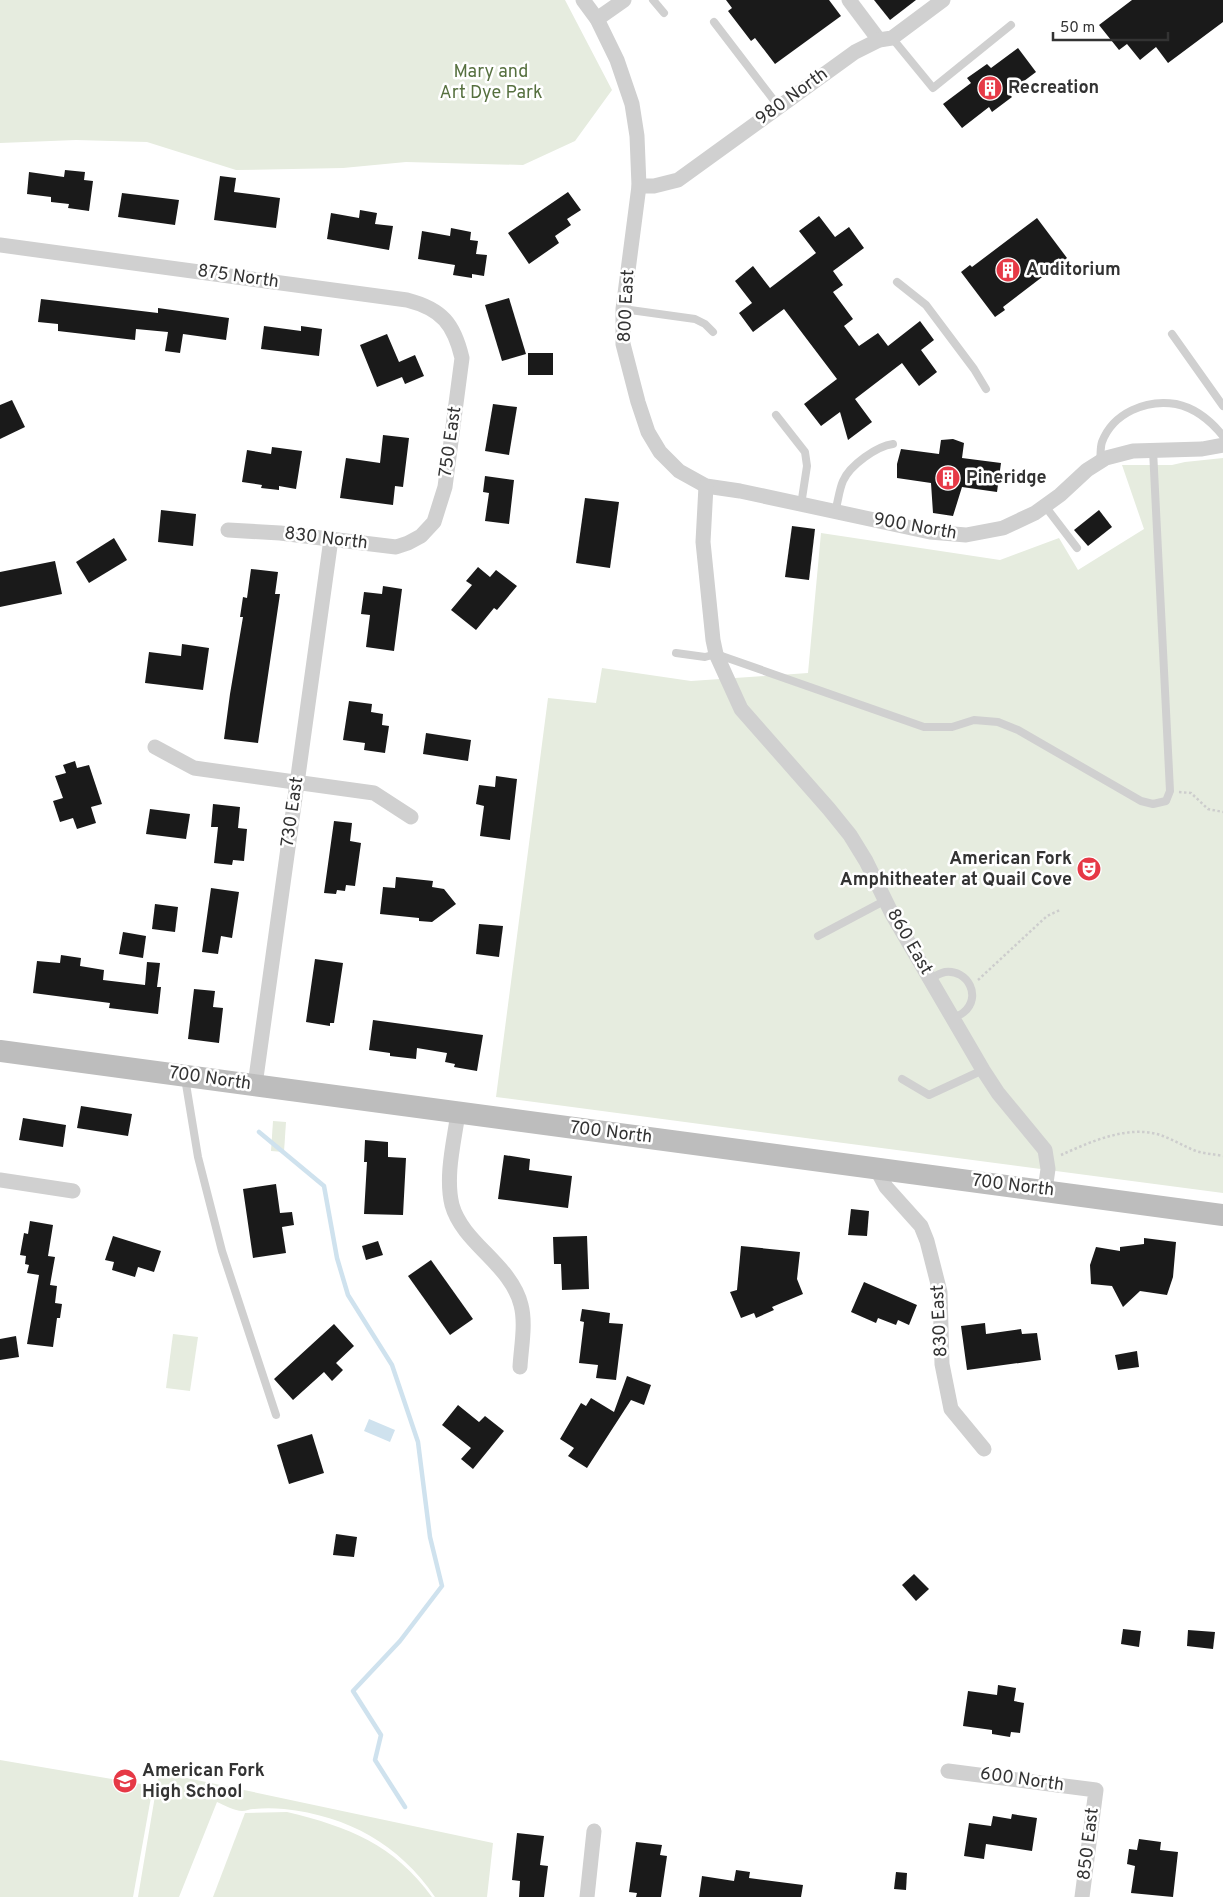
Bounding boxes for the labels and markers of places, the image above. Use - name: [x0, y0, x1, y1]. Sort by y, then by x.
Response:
- building icon: Recreation: [977, 75, 1003, 101]
- place label: Recreation: [1008, 77, 1099, 100]
- building icon: Auditorium: [995, 257, 1021, 283]
- place label: Auditorium: [1026, 259, 1121, 282]
- building icon: Pineridge: [935, 465, 961, 491]
- place label: Pineridge: [966, 467, 1047, 490]
- place label: American Fork Amphitheater at Quail Cove: [840, 848, 1072, 892]
- theatre icon: American Fork Amphitheater at Quail Cove: [1076, 856, 1102, 882]
- place label: American Fork High School: [142, 1760, 265, 1804]
- school or university icon: American Fork High School: [112, 1768, 138, 1794]

